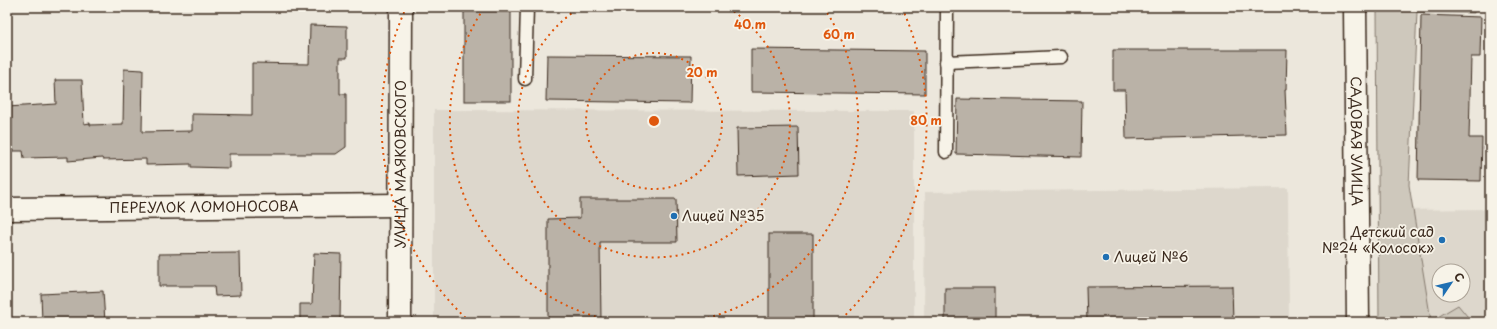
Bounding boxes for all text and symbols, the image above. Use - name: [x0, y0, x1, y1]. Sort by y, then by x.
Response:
- text: 40 m: [734, 15, 766, 33]
- text: 60 m: [823, 25, 855, 43]
- text: 20 m: [686, 63, 718, 81]
- street label: САДОВАЯ УЛИЦА: [1346, 76, 1368, 206]
- street label: УЛИЦА МАЯКОВСКОГО: [389, 80, 411, 248]
- text: 80 m: [910, 111, 942, 129]
- centre of rings: [647, 114, 661, 128]
- street label: ПЕРЕУЛОК ЛОМОНОСОВА: [109, 195, 299, 218]
- place label: Лицей №35: [682, 205, 765, 226]
- marker: Лицей №35: [669, 211, 679, 221]
- place label: Детский сад №24 «Колосок»: [1322, 221, 1434, 258]
- marker: Детский сад №24 «Колосок»: [1437, 235, 1447, 245]
- place label: Лицей №6: [1114, 246, 1189, 267]
- marker: Лицей №6: [1101, 252, 1111, 262]
- north arrow: [1431, 263, 1471, 303]
- text: С: [1450, 269, 1469, 285]

